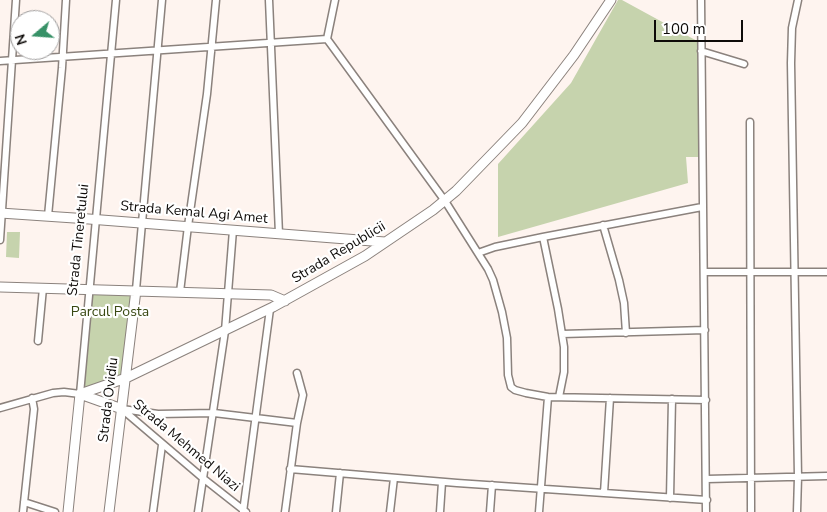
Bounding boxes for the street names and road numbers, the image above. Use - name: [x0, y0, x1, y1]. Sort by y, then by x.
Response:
- street label: Strada Tineretului: [65, 183, 93, 297]
- street label: Strada Kemal Agi Amet: [120, 198, 268, 228]
- street label: Strada Republicii: [289, 218, 389, 288]
- street label: Strada Ovidiu: [95, 357, 123, 443]
- street label: Strada Mehmed Niazi: [129, 396, 243, 496]

